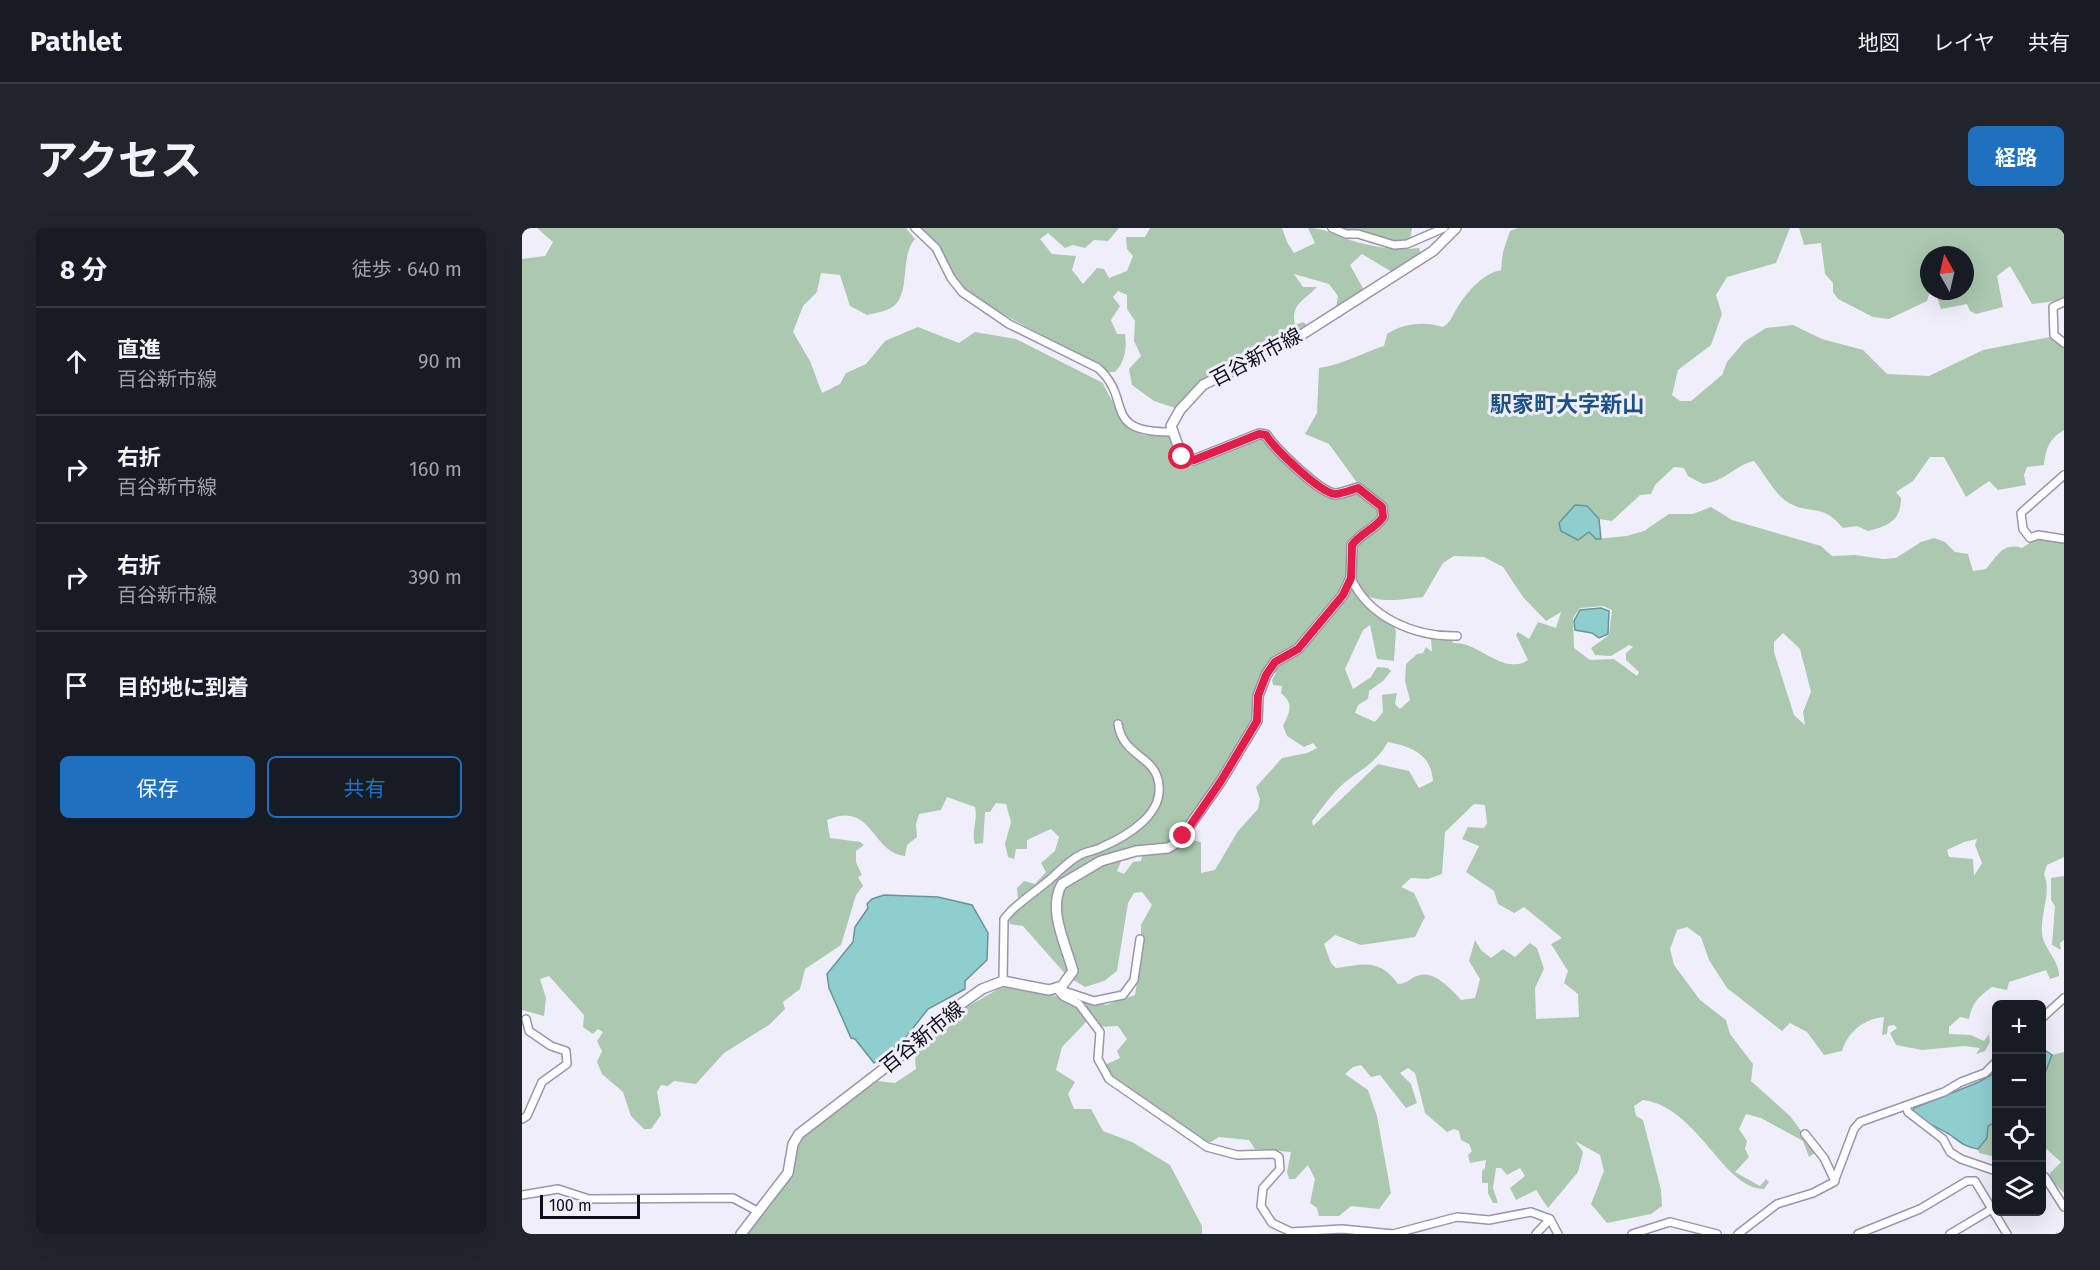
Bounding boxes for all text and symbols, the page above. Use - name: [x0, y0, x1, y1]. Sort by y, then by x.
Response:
- text: Pathlet: [30, 25, 122, 58]
- text: 地図: [1858, 30, 1900, 56]
- text: レイヤ: [1933, 30, 1995, 56]
- text: 共有: [2028, 30, 2070, 56]
- button: 経路: [1968, 126, 2064, 186]
- text: アクセス: [36, 136, 202, 186]
- north arrow: [1920, 246, 1974, 300]
- text: 8 分: [60, 255, 107, 286]
- text: 徒歩 · 640 m: [352, 257, 462, 281]
- street label: 百谷新市線: [1206, 323, 1306, 391]
- text: 直進: [117, 336, 161, 363]
- icon: ahead: [60, 345, 93, 378]
- text: 90 m: [418, 349, 462, 373]
- text: 百谷新市線: [117, 367, 217, 391]
- district label: 駅家町大字新山: [1490, 391, 1644, 418]
- route start: [1168, 443, 1194, 469]
- text: 右折: [117, 444, 161, 471]
- icon: right: [60, 453, 93, 486]
- text: 160 m: [409, 457, 462, 481]
- text: 百谷新市線: [117, 475, 217, 499]
- text: 右折: [117, 552, 161, 579]
- icon: right: [60, 561, 93, 594]
- text: 390 m: [408, 565, 462, 589]
- text: 百谷新市線: [117, 583, 217, 607]
- icon: arrive: [60, 669, 93, 702]
- text: 目的地に到着: [117, 674, 249, 701]
- button: 保存: [60, 756, 255, 818]
- button: 共有: [267, 756, 462, 818]
- route end: [1169, 822, 1195, 848]
- street label: 百谷新市線: [876, 996, 968, 1078]
- map controls: [1992, 1000, 2046, 1216]
- button: +: [1992, 1000, 2046, 1054]
- button: −: [1992, 1054, 2046, 1108]
- button: locate: [1992, 1108, 2046, 1162]
- button: layers: [1992, 1162, 2046, 1216]
- scale bar: [540, 1192, 640, 1220]
- text: 100 m: [549, 1196, 592, 1215]

